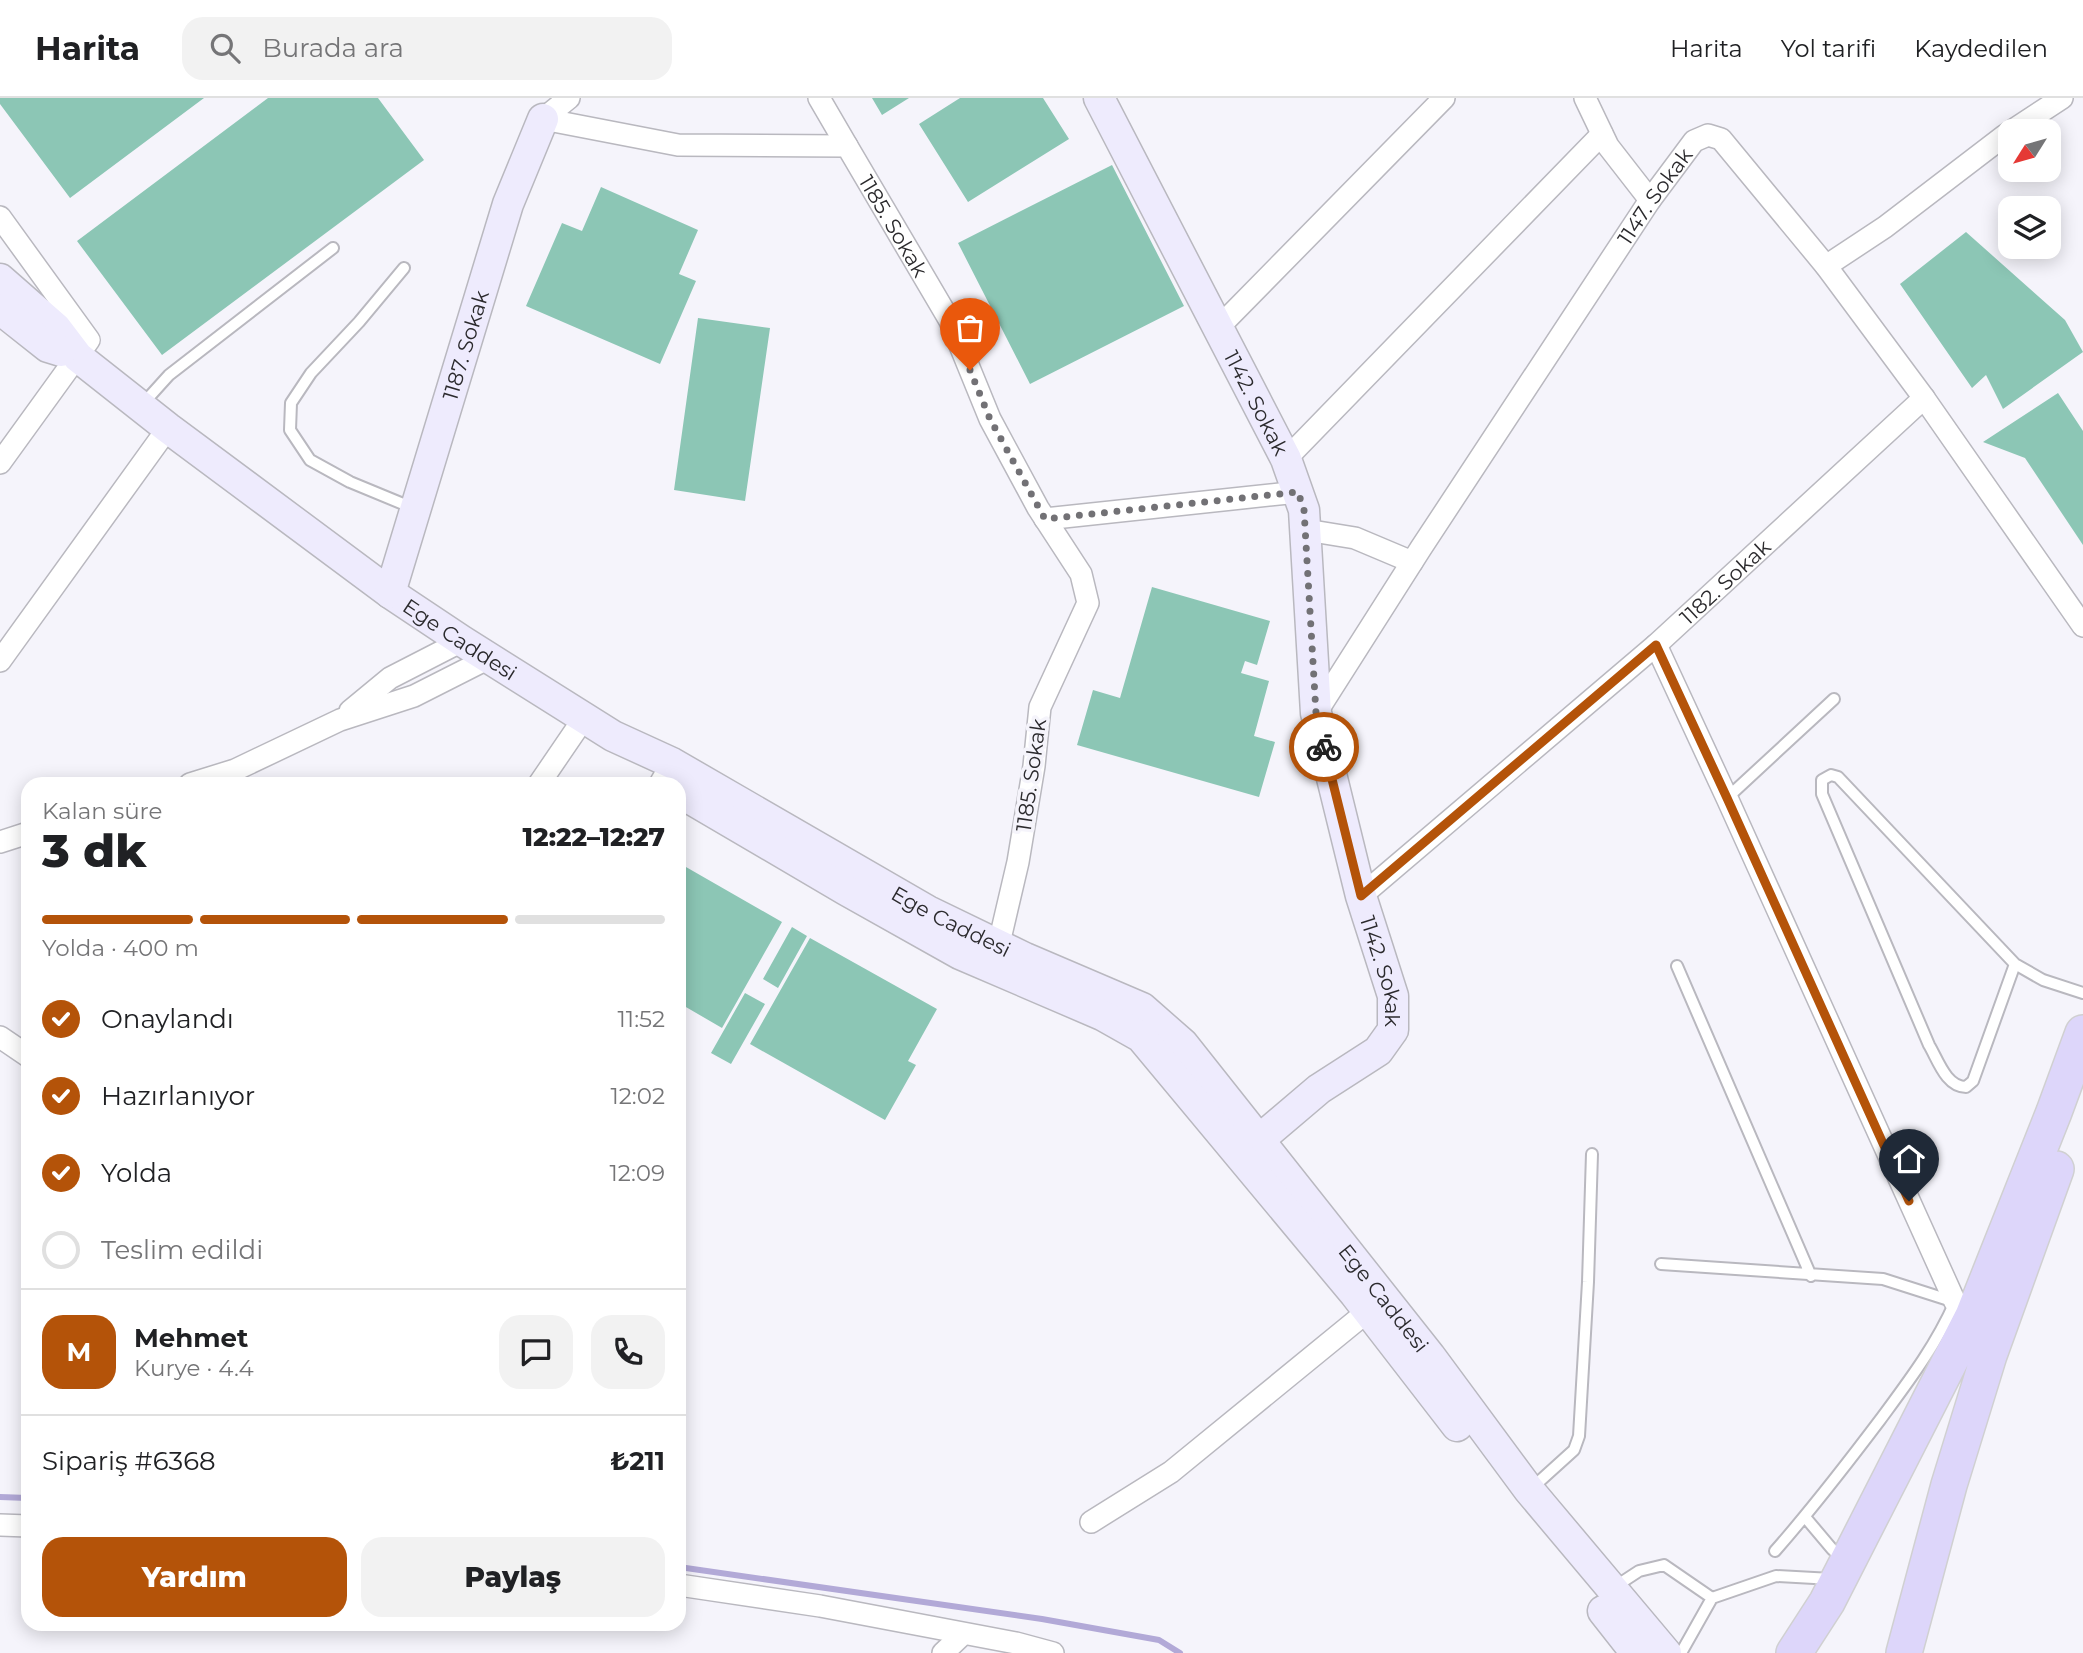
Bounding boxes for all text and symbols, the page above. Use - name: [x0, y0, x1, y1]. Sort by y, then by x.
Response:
- search box: [182, 17, 672, 80]
- text: Harita: [35, 28, 140, 68]
- icon: search: [206, 29, 244, 67]
- text: Burada ara: [262, 32, 404, 64]
- text: Harita: [1670, 34, 1743, 63]
- text: Yol tarifi: [1781, 34, 1876, 63]
- text: Kaydedilen: [1914, 34, 2048, 63]
- north arrow: [1998, 119, 2062, 182]
- map controls: [1998, 119, 2061, 259]
- street label: 1147. Sokak: [1612, 142, 1697, 249]
- street label: 1185. Sokak: [854, 170, 934, 282]
- button: layers: [1998, 196, 2061, 259]
- street label: 1187. Sokak: [437, 287, 494, 403]
- pin: [940, 298, 1000, 370]
- icon: bag: [951, 309, 989, 347]
- street label: 1142. Sokak: [1219, 346, 1294, 460]
- street label: 1182. Sokak: [1674, 533, 1776, 629]
- street label: Ege Caddesi: [399, 593, 522, 685]
- courier: [1289, 712, 1359, 782]
- street label: 1185. Sokak: [1011, 716, 1051, 833]
- icon: bike: [1305, 728, 1343, 766]
- text: Kalan süre: [42, 797, 162, 825]
- text: 12:22–12:27: [523, 821, 665, 853]
- text: 3 dk: [42, 822, 146, 879]
- street label: Ege Caddesi: [887, 880, 1015, 962]
- street label: 1142. Sokak: [1356, 912, 1407, 1027]
- text: Yolda · 400 m: [42, 934, 199, 962]
- icon: check: [42, 1000, 80, 1038]
- text: Onaylandı: [101, 1003, 234, 1035]
- text: 11:52: [618, 1005, 665, 1033]
- icon: check: [42, 1077, 80, 1115]
- text: Hazırlanıyor: [101, 1080, 255, 1112]
- text: 12:02: [610, 1082, 665, 1110]
- pin: [1879, 1129, 1939, 1201]
- icon: home: [1890, 1140, 1928, 1178]
- icon: check: [42, 1154, 80, 1192]
- text: Yolda: [101, 1157, 172, 1189]
- text: 12:09: [610, 1159, 665, 1187]
- text: Teslim edildi: [101, 1234, 263, 1266]
- street label: Ege Caddesi: [1334, 1239, 1434, 1357]
- button: chat: [499, 1315, 573, 1389]
- button: phone: [591, 1315, 665, 1389]
- text: Mehmet: [134, 1322, 248, 1354]
- text: M: [67, 1336, 91, 1368]
- text: Kurye · 4.4: [134, 1354, 254, 1382]
- text: Sipariş #6368: [42, 1445, 216, 1477]
- text: ₺211: [610, 1445, 665, 1477]
- button: Yardım: [42, 1537, 347, 1617]
- button: Paylaş: [361, 1537, 665, 1617]

